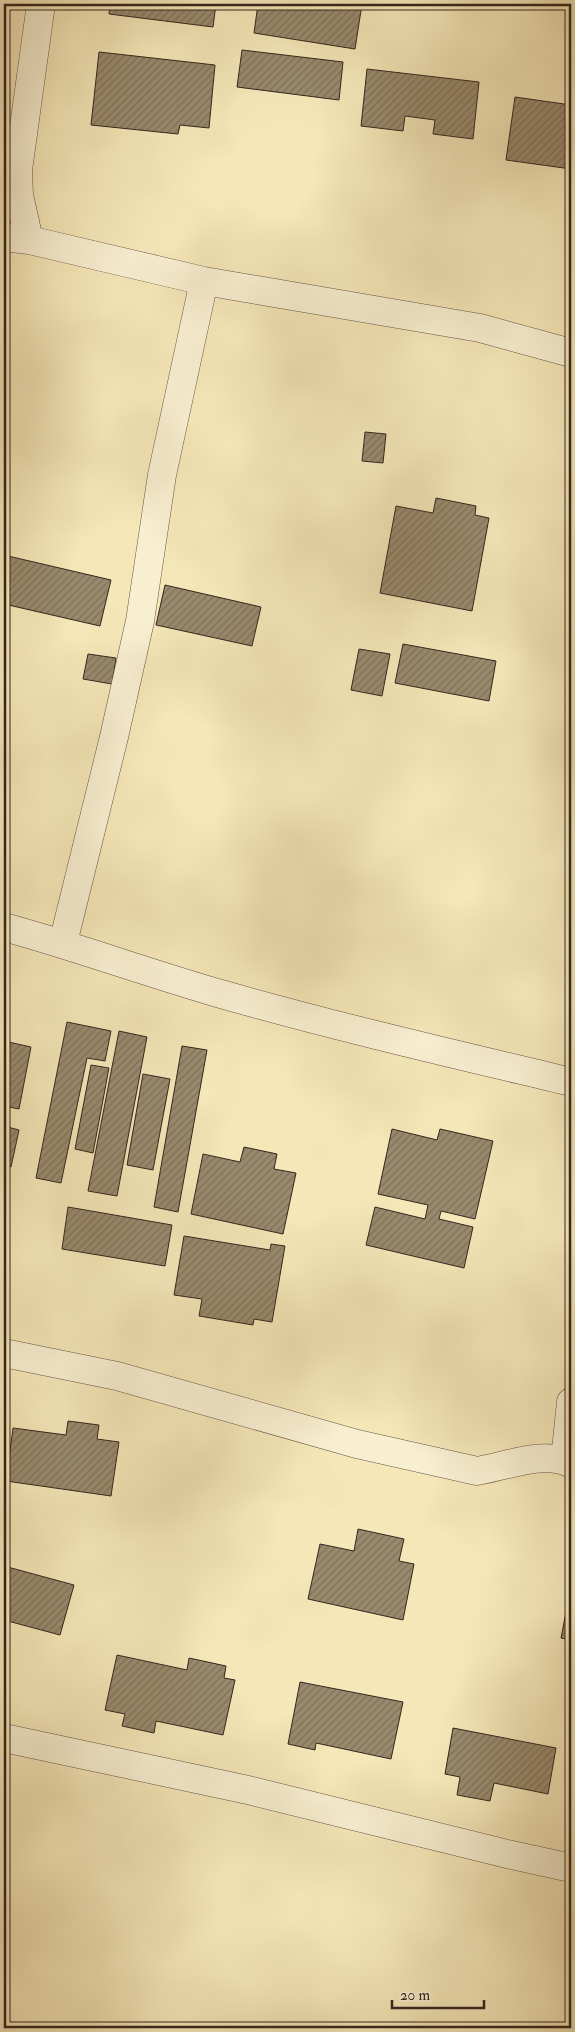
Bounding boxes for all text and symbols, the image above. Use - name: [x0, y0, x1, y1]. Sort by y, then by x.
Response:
- scale bar: [392, 1977, 485, 2009]
- text: 20 m: [400, 1986, 430, 2005]

